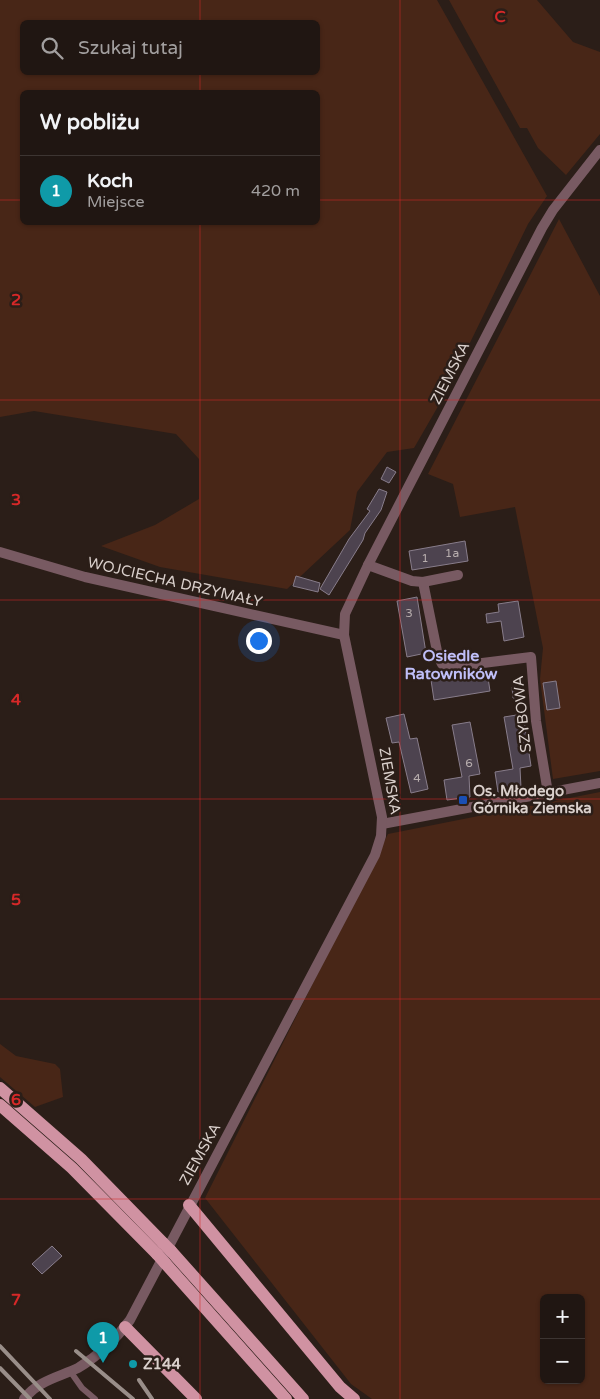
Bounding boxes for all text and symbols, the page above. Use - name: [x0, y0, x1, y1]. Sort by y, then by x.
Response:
- text: C: [494, 7, 506, 27]
- search box: [20, 20, 320, 75]
- icon: search: [38, 34, 66, 62]
- text: Szukaj tutaj: [78, 37, 183, 59]
- text: W pobliżu: [40, 110, 140, 135]
- text: Koch: [87, 170, 133, 192]
- text: 1: [51, 181, 61, 201]
- text: 420 m: [251, 181, 300, 201]
- text: Miejsce: [87, 192, 145, 212]
- text: 2: [11, 290, 21, 310]
- street label: ZIEMSKA: [427, 339, 473, 407]
- text: 3: [11, 490, 21, 510]
- house number: 1a: [445, 546, 459, 560]
- house number: 1: [421, 551, 429, 565]
- street label: WOJCIECHA DRZYMAŁY: [86, 553, 265, 611]
- house number: 3: [405, 606, 413, 620]
- your location: [246, 628, 272, 654]
- district label: Osiedle Ratowników: [404, 646, 498, 684]
- street label: SZYBOWA: [509, 675, 535, 753]
- text: 4: [11, 690, 21, 710]
- street label: ZIEMSKA: [375, 746, 405, 816]
- house number: 6: [465, 756, 473, 770]
- house number: 4: [413, 771, 421, 785]
- place label: Os. Młodego Górnika Ziemska: [473, 782, 592, 817]
- marker: Os. Młodego Górnika Ziemska: [457, 794, 469, 806]
- text: 5: [11, 890, 21, 910]
- text: 6: [11, 1090, 21, 1110]
- street label: ZIEMSKA: [176, 1120, 224, 1188]
- text: 7: [11, 1290, 21, 1310]
- map controls: [540, 1294, 585, 1384]
- button: +: [540, 1294, 585, 1339]
- pin: 1: [87, 1322, 119, 1363]
- button: −: [540, 1339, 585, 1384]
- place label: Z144: [143, 1355, 181, 1373]
- marker: Z144: [127, 1358, 139, 1370]

